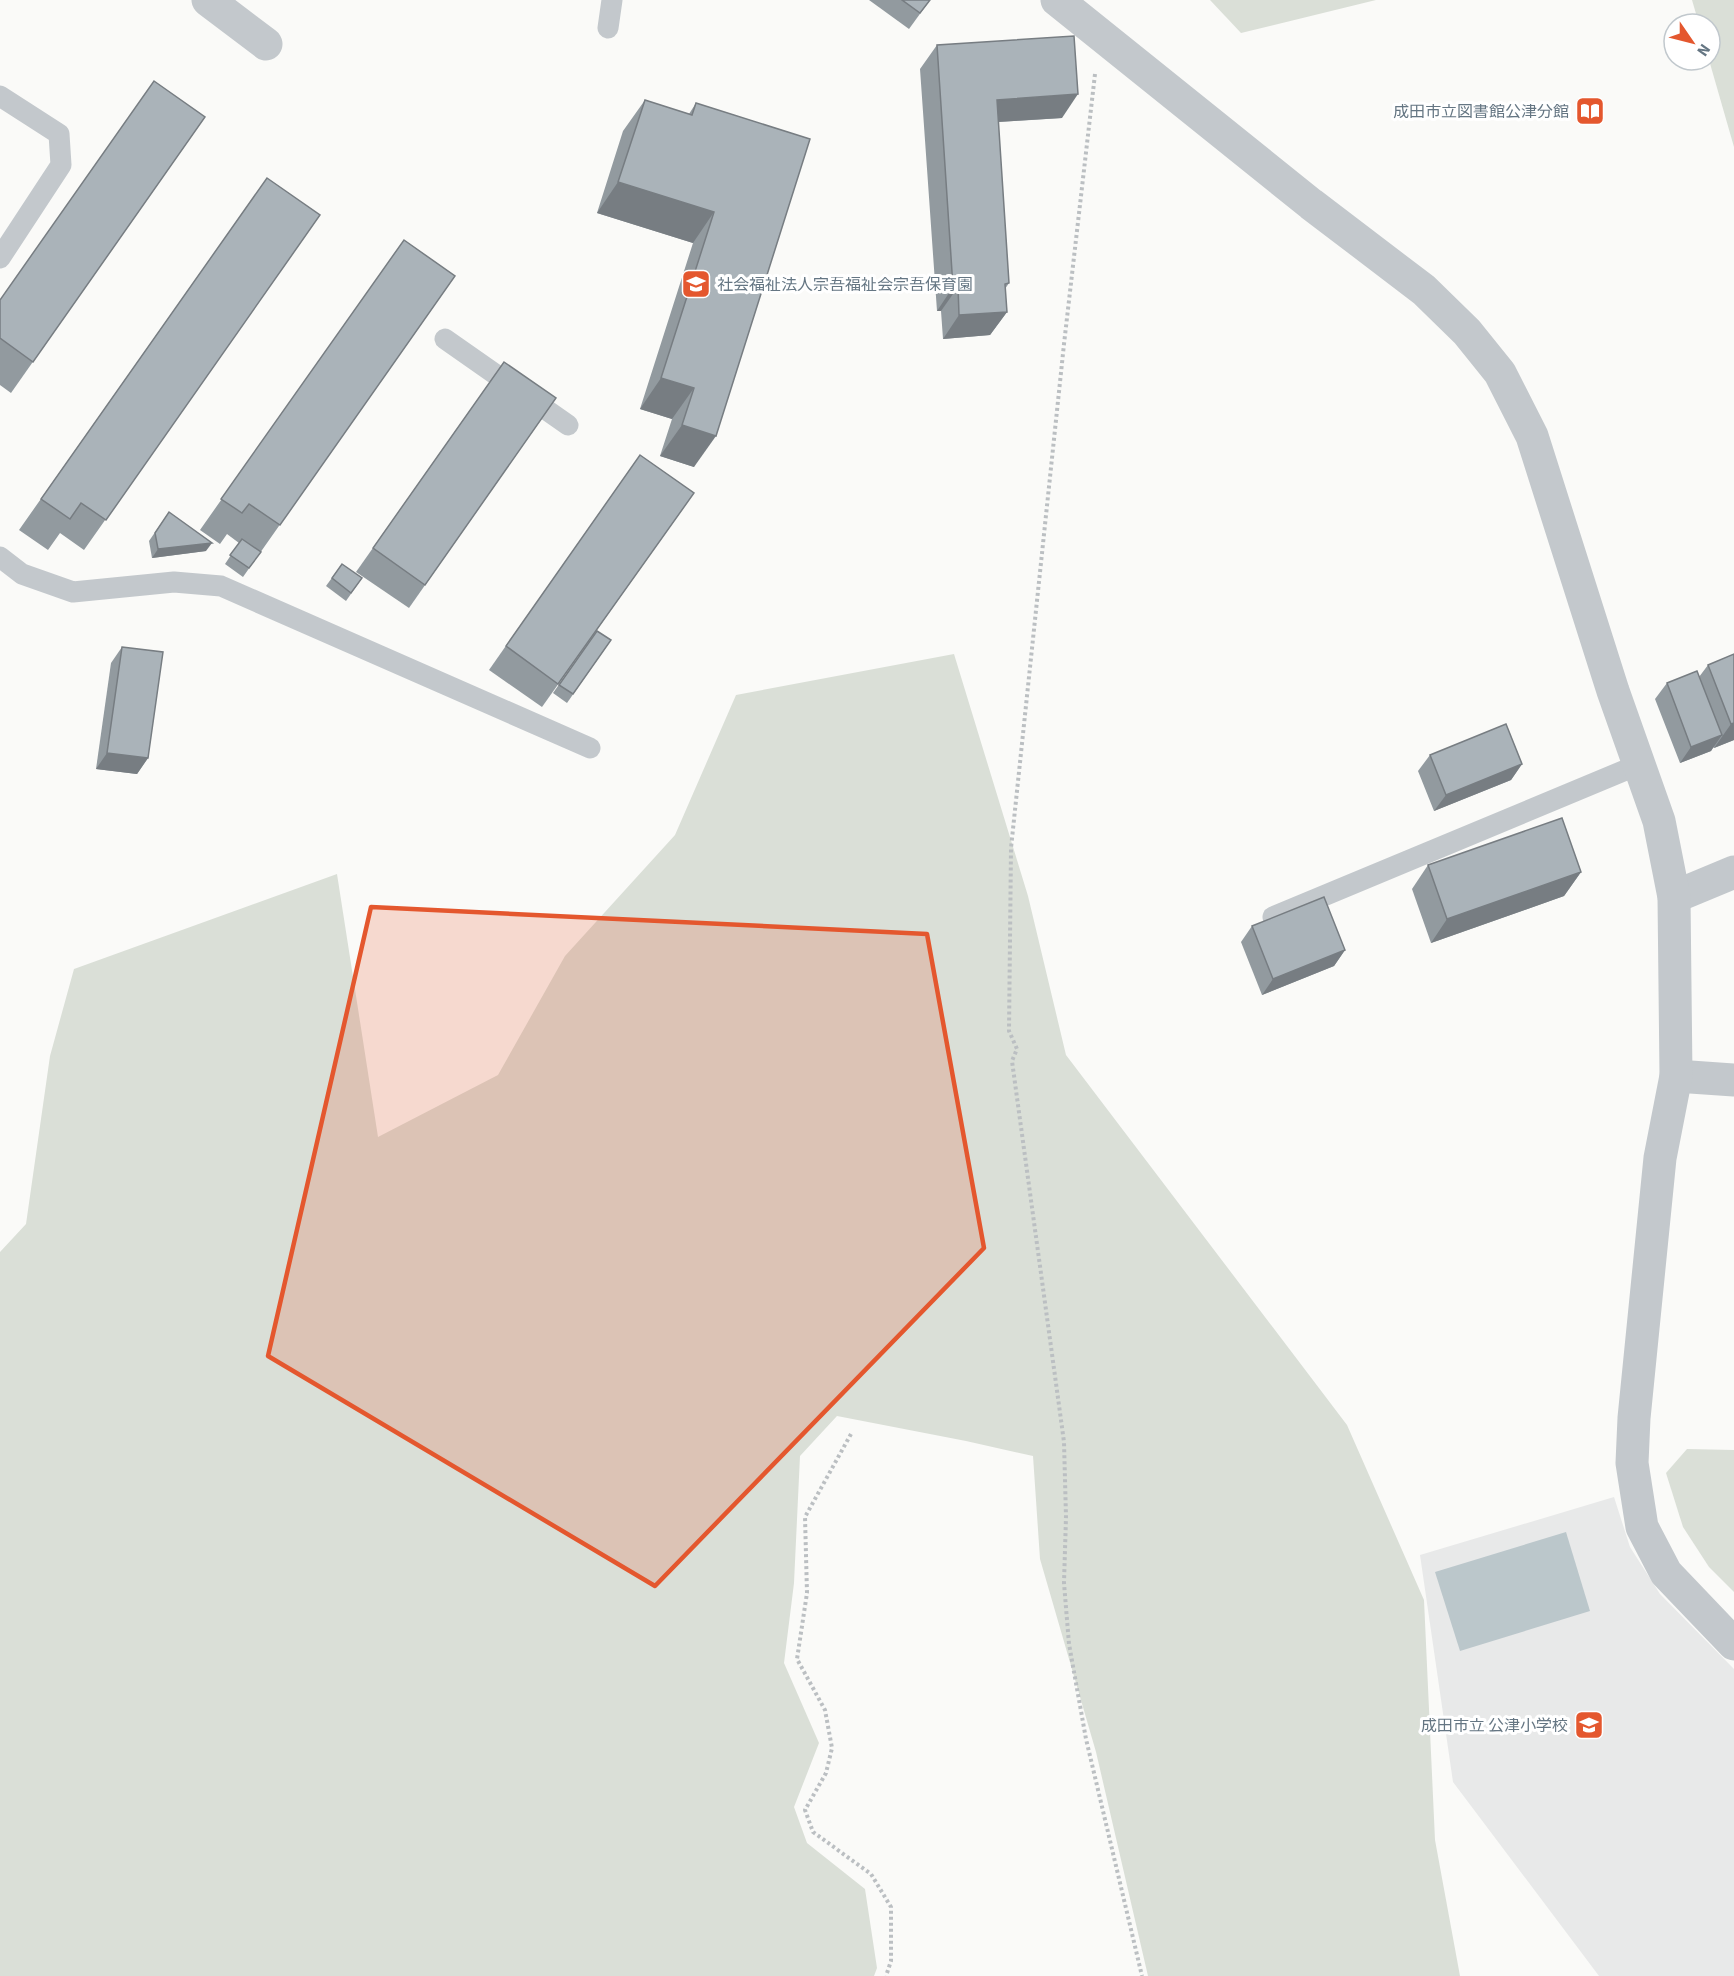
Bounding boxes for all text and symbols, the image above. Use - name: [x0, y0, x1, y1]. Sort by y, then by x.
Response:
- north arrow: [1662, 12, 1722, 72]
- text: N: [1691, 39, 1716, 61]
- library icon: 成田市立図書館公津分館: [1574, 95, 1606, 127]
- place label: 成田市立図書館公津分館: [1393, 101, 1569, 123]
- school or university icon: 社会福祉法人宗吾福祉会宗吾保育園: [680, 268, 712, 300]
- place label: 社会福祉法人宗吾福祉会宗吾保育園: [717, 274, 973, 296]
- school or university icon: 成田市立 公津小学校: [1573, 1709, 1605, 1741]
- place label: 成田市立 公津小学校: [1421, 1715, 1568, 1737]

